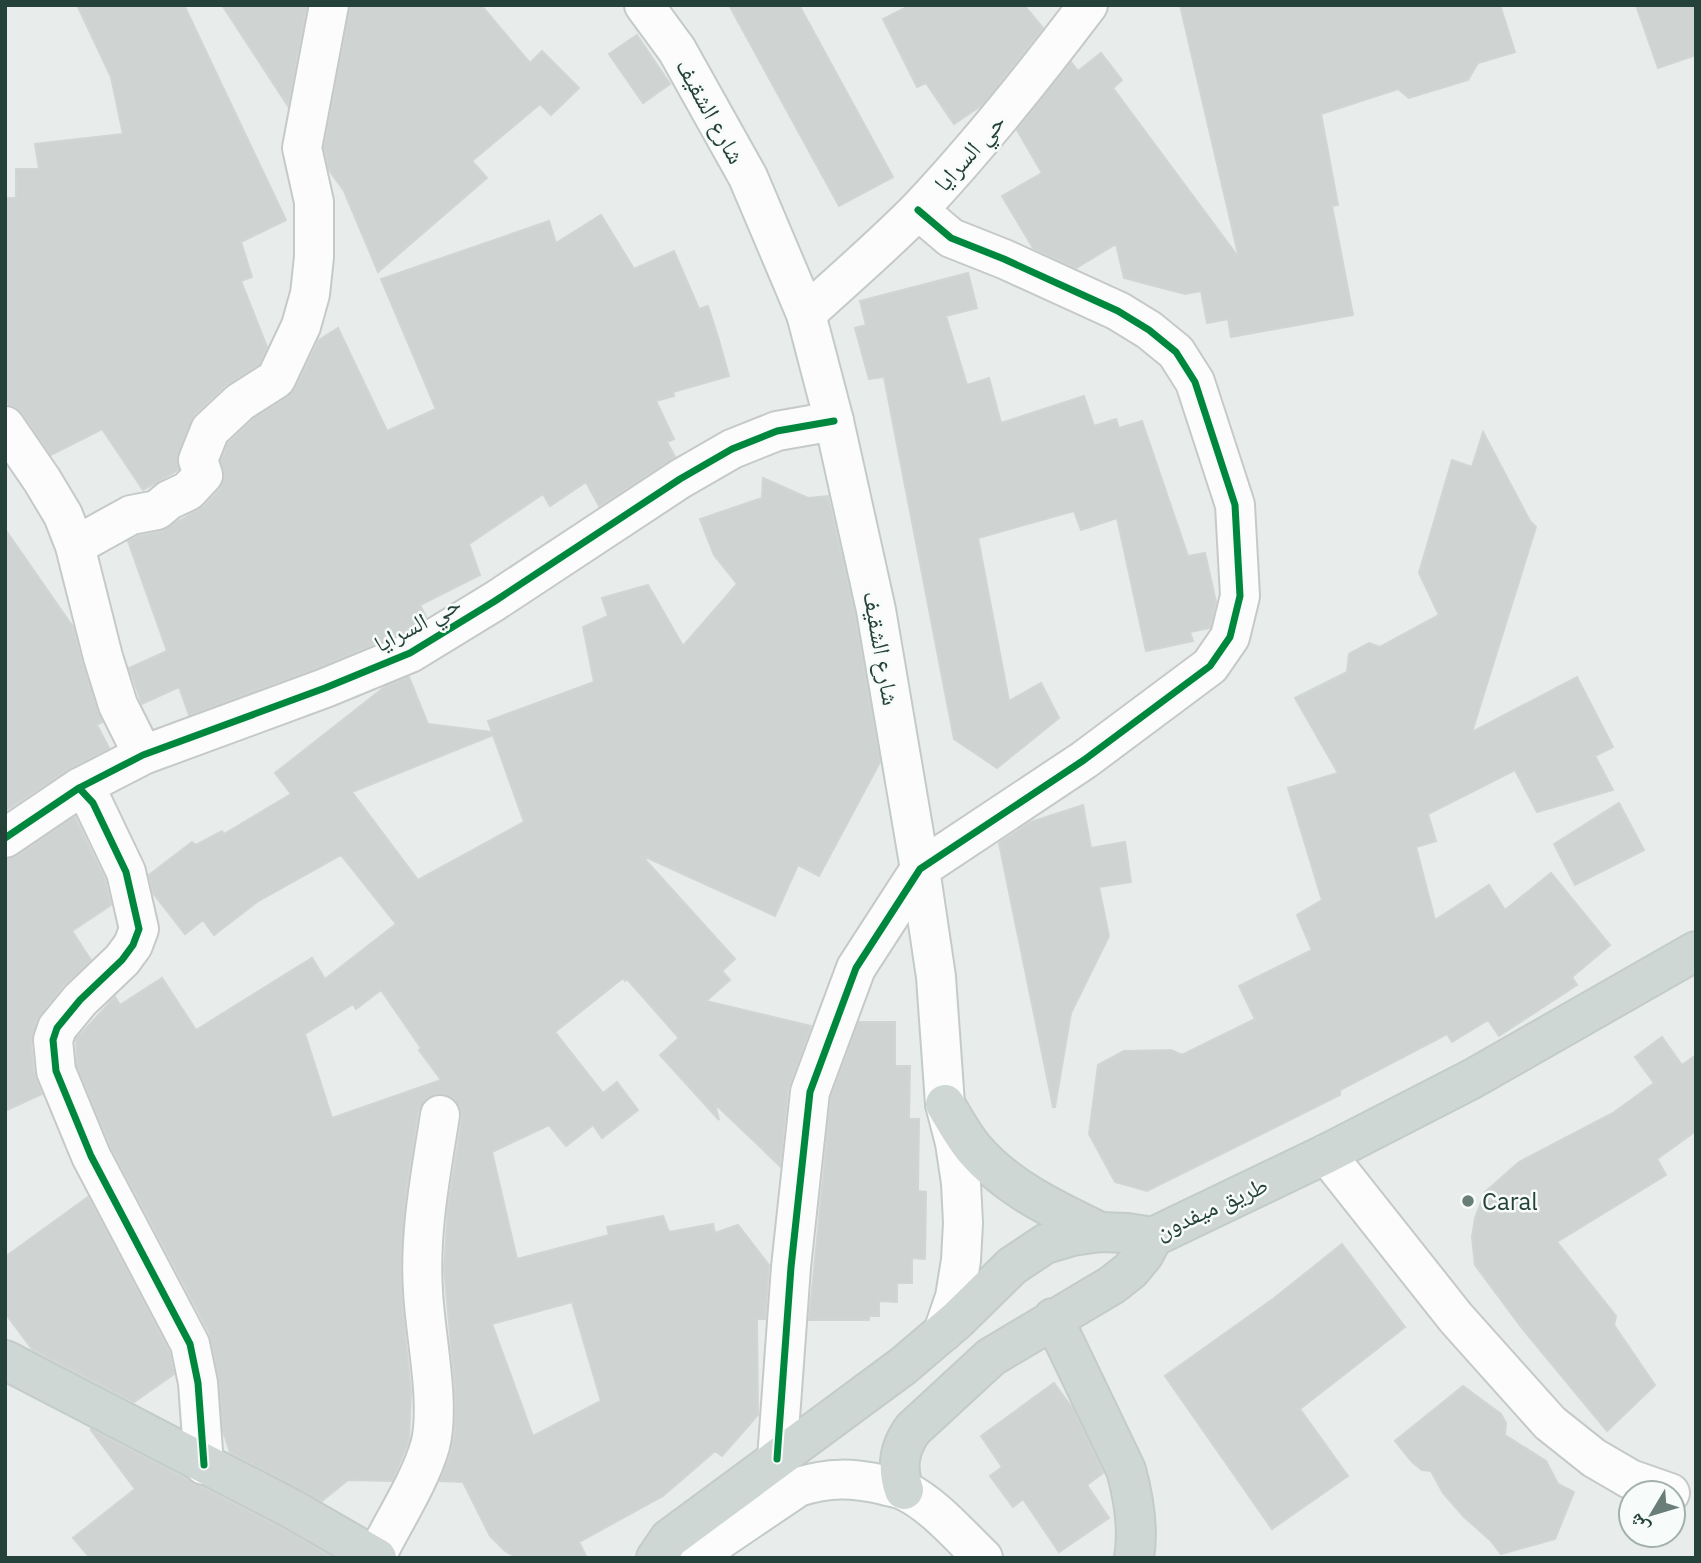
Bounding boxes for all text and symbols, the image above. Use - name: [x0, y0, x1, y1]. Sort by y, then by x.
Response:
- street label: شارع الشقيف: [669, 53, 753, 169]
- street label: حي السرايا: [926, 106, 1015, 201]
- street label: حي السرايا: [368, 587, 468, 663]
- street label: شارع الشقيف: [856, 588, 908, 708]
- street label: طريق ميفدون: [1150, 1168, 1272, 1246]
- place label: Caral: [1482, 1185, 1538, 1217]
- marker: Caral: [1460, 1193, 1476, 1209]
- north arrow: [1617, 1479, 1687, 1549]
- text: ش: [1623, 1509, 1654, 1540]

